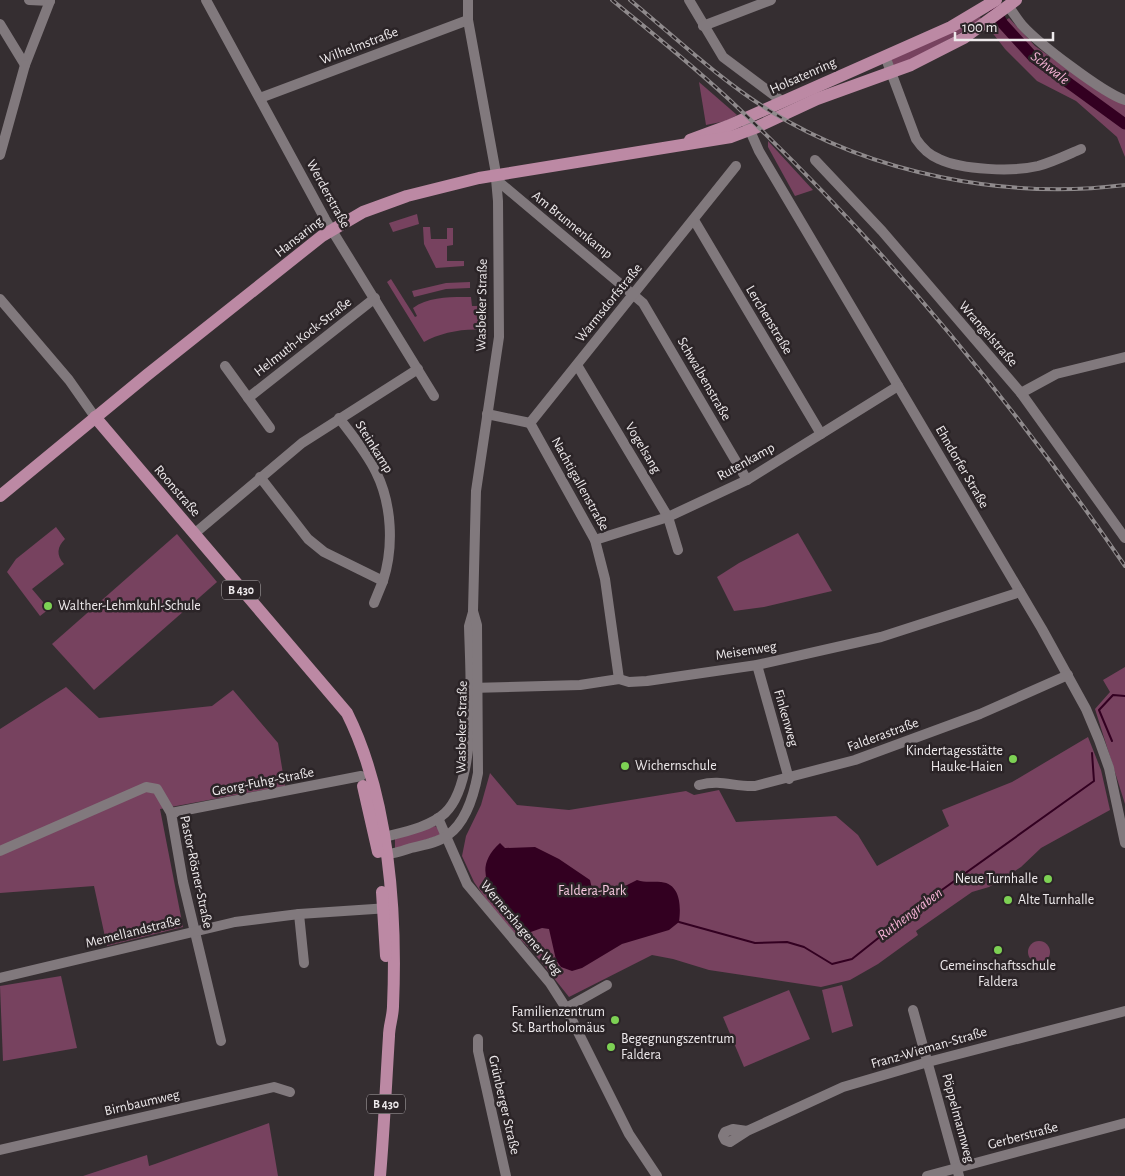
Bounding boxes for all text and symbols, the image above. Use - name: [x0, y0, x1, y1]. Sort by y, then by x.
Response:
- scale bar: [955, 10, 1052, 42]
- text: 100 m: [962, 20, 997, 35]
- street label: Wilhelmstraße: [318, 25, 400, 67]
- water label: Schwale: [1028, 48, 1072, 88]
- street label: Holsatenring: [768, 55, 838, 97]
- street label: Werderstraße: [304, 157, 352, 231]
- street label: Am Brunnenkamp: [529, 188, 615, 262]
- street label: Hansaring: [273, 214, 326, 260]
- street label: Wasbeker Straße: [474, 259, 490, 351]
- street label: Warmsdorfstraße: [573, 261, 645, 345]
- street label: Lerchenstraße: [743, 283, 795, 357]
- street label: Helmuth-Kock-Straße: [252, 295, 354, 379]
- street label: Wrangelstraße: [956, 299, 1020, 369]
- street label: Schwalbenstraße: [675, 335, 733, 423]
- street label: Steinkamp: [353, 418, 395, 476]
- street label: Vogelsang: [622, 420, 664, 476]
- street label: Ehndorfer Straße: [933, 423, 991, 511]
- street label: Nachtigallenstraße: [549, 435, 611, 533]
- street label: Rutenkamp: [715, 441, 777, 483]
- street label: Roonstraße: [151, 463, 203, 519]
- road number: B 430: [222, 580, 260, 600]
- place label: Walther-Lehmkuhl-Schule: [58, 599, 201, 613]
- marker: Walther-Lehmkuhl-Schule: [42, 600, 54, 612]
- street label: Meisenweg: [714, 639, 778, 663]
- street label: Wasbeker Straße: [454, 681, 470, 773]
- street label: Finkenweg: [771, 688, 801, 748]
- street label: Falderastraße: [845, 716, 921, 754]
- place label: Kindertagesstätte Hauke-Haien: [906, 744, 1003, 774]
- marker: Kindertagesstätte Hauke-Haien: [1007, 753, 1019, 765]
- place label: Wichernschule: [635, 759, 717, 773]
- marker: Wichernschule: [619, 760, 631, 772]
- street label: Georg-Fuhg-Straße: [211, 765, 315, 799]
- street label: Pastor-Rösner-Straße: [177, 814, 215, 930]
- place label: Neue Turnhalle: [955, 872, 1038, 886]
- marker: Neue Turnhalle: [1042, 873, 1054, 885]
- street label: Wernershagener Weg: [477, 878, 565, 978]
- park label: Faldera-Park: [558, 884, 627, 898]
- water label: Ruthengraben: [875, 885, 945, 943]
- place label: Alte Turnhalle: [1018, 893, 1094, 907]
- marker: Alte Turnhalle: [1002, 894, 1014, 906]
- street label: Memellandstraße: [84, 913, 182, 951]
- marker: Gemeinschaftsschule Faldera: [992, 944, 1004, 956]
- place label: Gemeinschaftsschule Faldera: [940, 959, 1056, 989]
- place label: Familienzentrum St. Bartholomäus: [511, 1005, 605, 1035]
- marker: Familienzentrum St. Bartholomäus: [609, 1014, 621, 1026]
- street label: Franz-Wieman-Straße: [869, 1025, 989, 1071]
- place label: Begegnungszentrum Faldera: [621, 1032, 735, 1062]
- marker: Begegnungszentrum Faldera: [605, 1041, 617, 1053]
- street label: Grünberger Straße: [486, 1054, 522, 1156]
- street label: Pöppelmannweg: [939, 1072, 977, 1164]
- street label: Birnbaumweg: [103, 1088, 181, 1118]
- road number: B 430: [367, 1094, 405, 1114]
- street label: Gerberstraße: [986, 1120, 1060, 1152]

